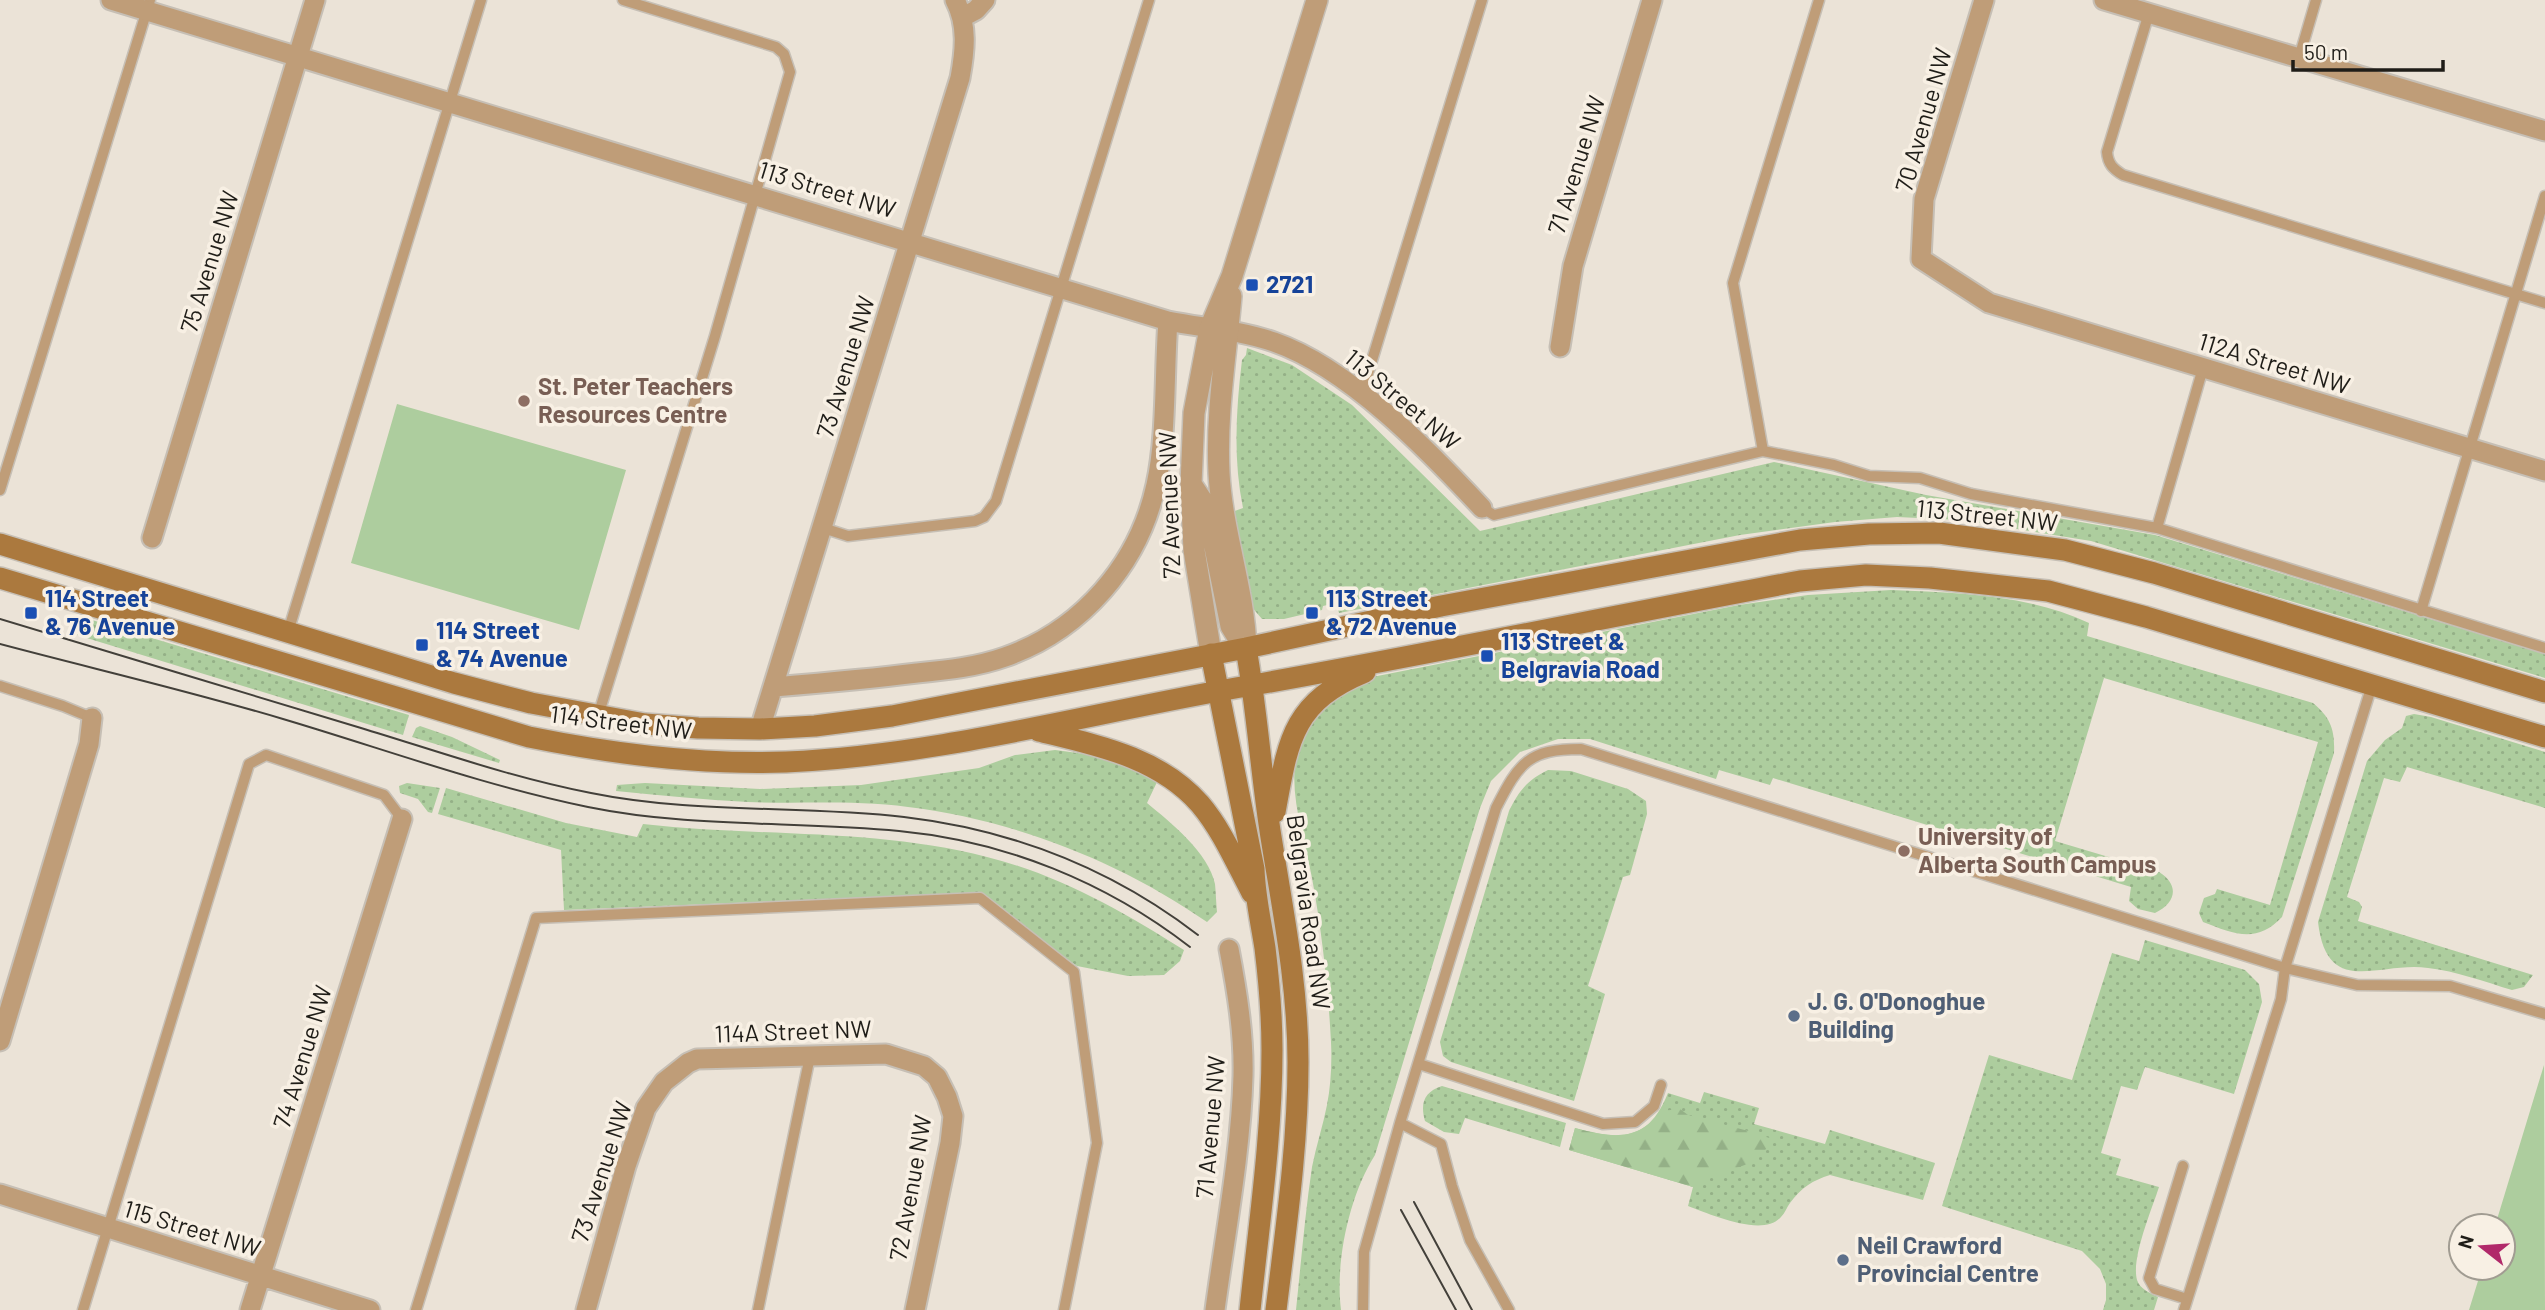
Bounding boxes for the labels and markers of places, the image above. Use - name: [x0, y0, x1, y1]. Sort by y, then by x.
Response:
- place label: 2721: [1266, 269, 1313, 298]
- marker: 2721: [1244, 277, 1260, 293]
- place label: St. Peter Teachers Resources Centre: [538, 371, 733, 428]
- marker: St. Peter Teachers Resources Centre: [516, 393, 532, 409]
- place label: 114 Street & 76 Avenue: [45, 583, 175, 640]
- place label: 113 Street & 72 Avenue: [1326, 583, 1457, 640]
- marker: 114 Street & 76 Avenue: [23, 605, 39, 621]
- marker: 113 Street & 72 Avenue: [1304, 605, 1320, 621]
- place label: 114 Street & 74 Avenue: [436, 615, 568, 672]
- place label: 113 Street & Belgravia Road: [1501, 626, 1660, 683]
- marker: 114 Street & 74 Avenue: [414, 637, 430, 653]
- marker: 113 Street & Belgravia Road: [1479, 648, 1495, 664]
- place label: University of Alberta South Campus: [1918, 821, 2156, 878]
- marker: University of Alberta South Campus: [1896, 843, 1912, 859]
- place label: J. G. O'Donoghue Building: [1808, 986, 1985, 1043]
- marker: J. G. O'Donoghue Building: [1786, 1008, 1802, 1024]
- place label: Neil Crawford Provincial Centre: [1857, 1230, 2039, 1287]
- marker: Neil Crawford Provincial Centre: [1835, 1252, 1851, 1268]

